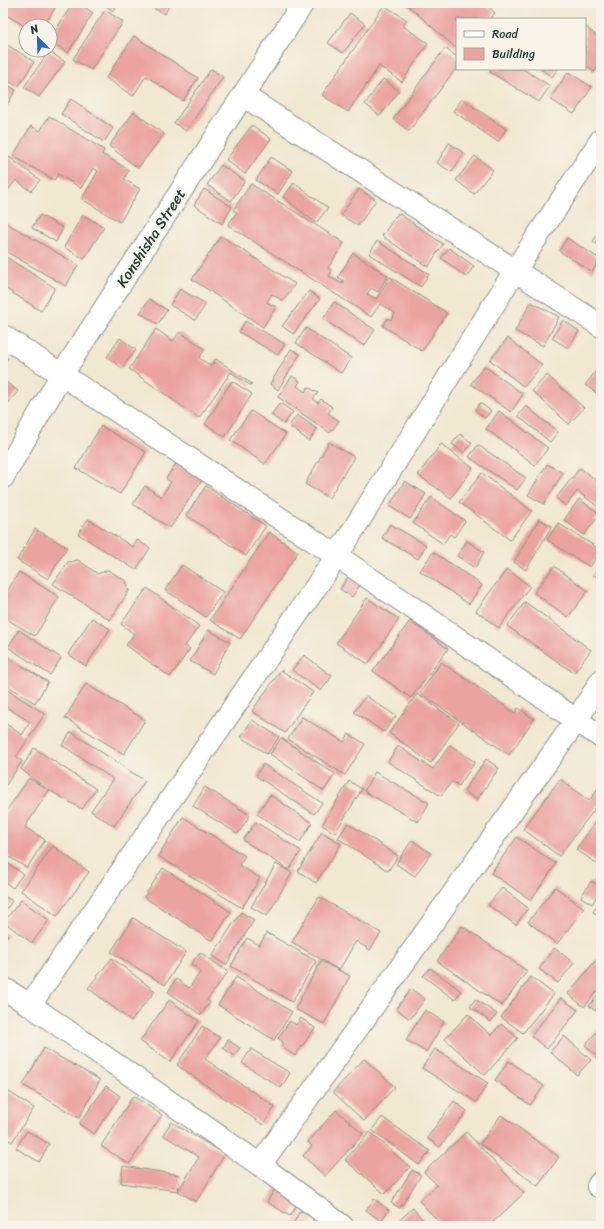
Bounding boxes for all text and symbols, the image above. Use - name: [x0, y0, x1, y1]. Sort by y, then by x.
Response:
- north arrow: [18, 18, 58, 58]
- legend: [456, 18, 586, 70]
- text: N: [26, 19, 42, 40]
- text: Road: [492, 23, 519, 45]
- text: Building: [492, 43, 535, 65]
- street label: Konshisha Street: [109, 183, 193, 293]

